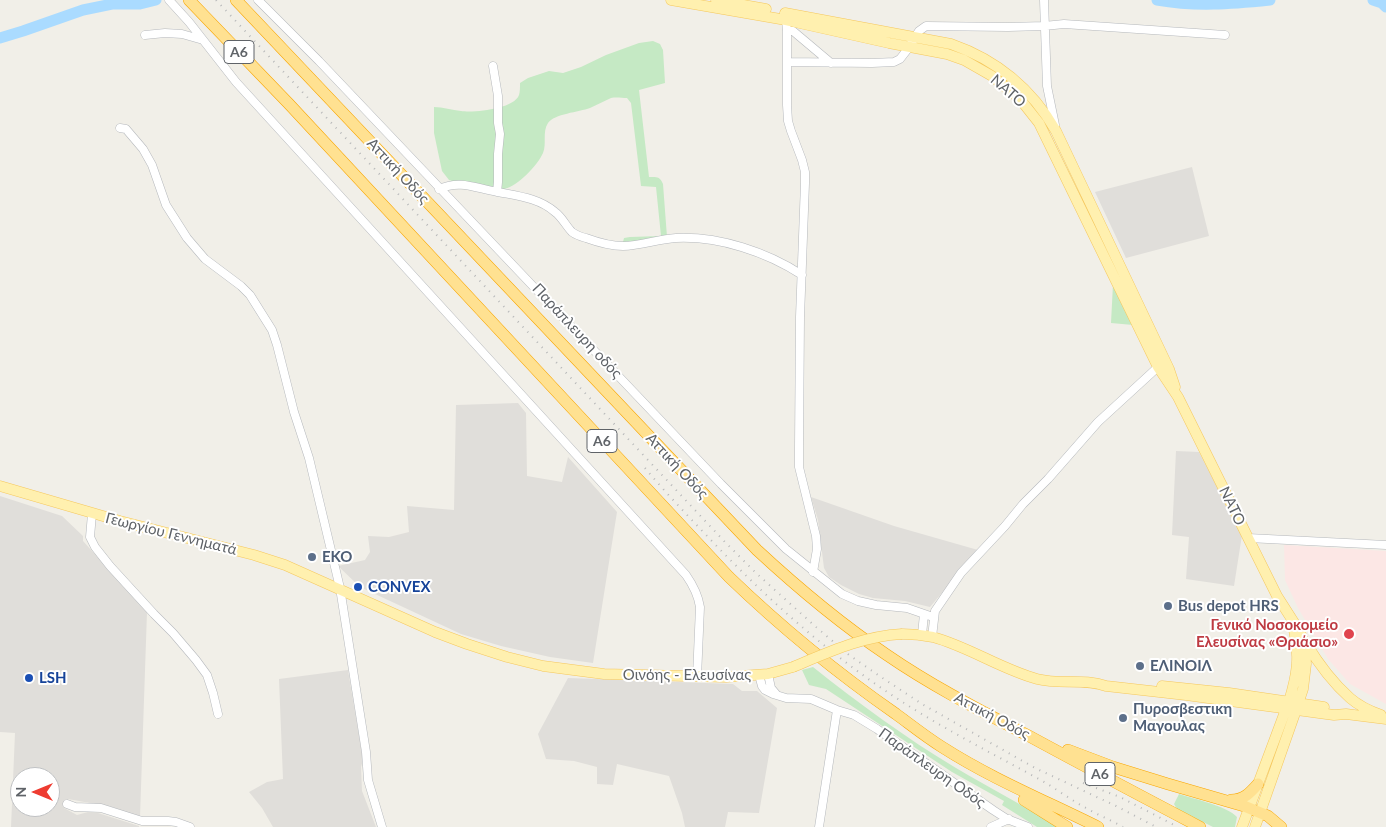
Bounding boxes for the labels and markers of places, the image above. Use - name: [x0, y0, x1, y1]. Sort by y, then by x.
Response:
- place label: EKO: [322, 548, 352, 566]
- marker: EKO: [306, 551, 318, 563]
- place label: CONVEX: [368, 578, 430, 596]
- marker: CONVEX: [352, 581, 364, 593]
- place label: Bus depot HRS: [1178, 597, 1279, 615]
- marker: Bus depot HRS: [1162, 600, 1174, 612]
- place label: Γενικό Νοσοκομείο Ελευσίνας «Θριάσιο»: [1196, 616, 1338, 651]
- marker: Γενικό Νοσοκομείο Ελευσίνας «Θριάσιο»: [1342, 627, 1356, 641]
- place label: ΕΛΙΝΟΙΛ: [1150, 657, 1212, 675]
- marker: ΕΛΙΝΟΙΛ: [1134, 660, 1146, 672]
- place label: LSH: [39, 669, 67, 687]
- marker: LSH: [23, 672, 35, 684]
- place label: Πυροσβεστικη Μαγουλας: [1133, 700, 1232, 735]
- marker: Πυροσβεστικη Μαγουλας: [1117, 712, 1129, 724]

